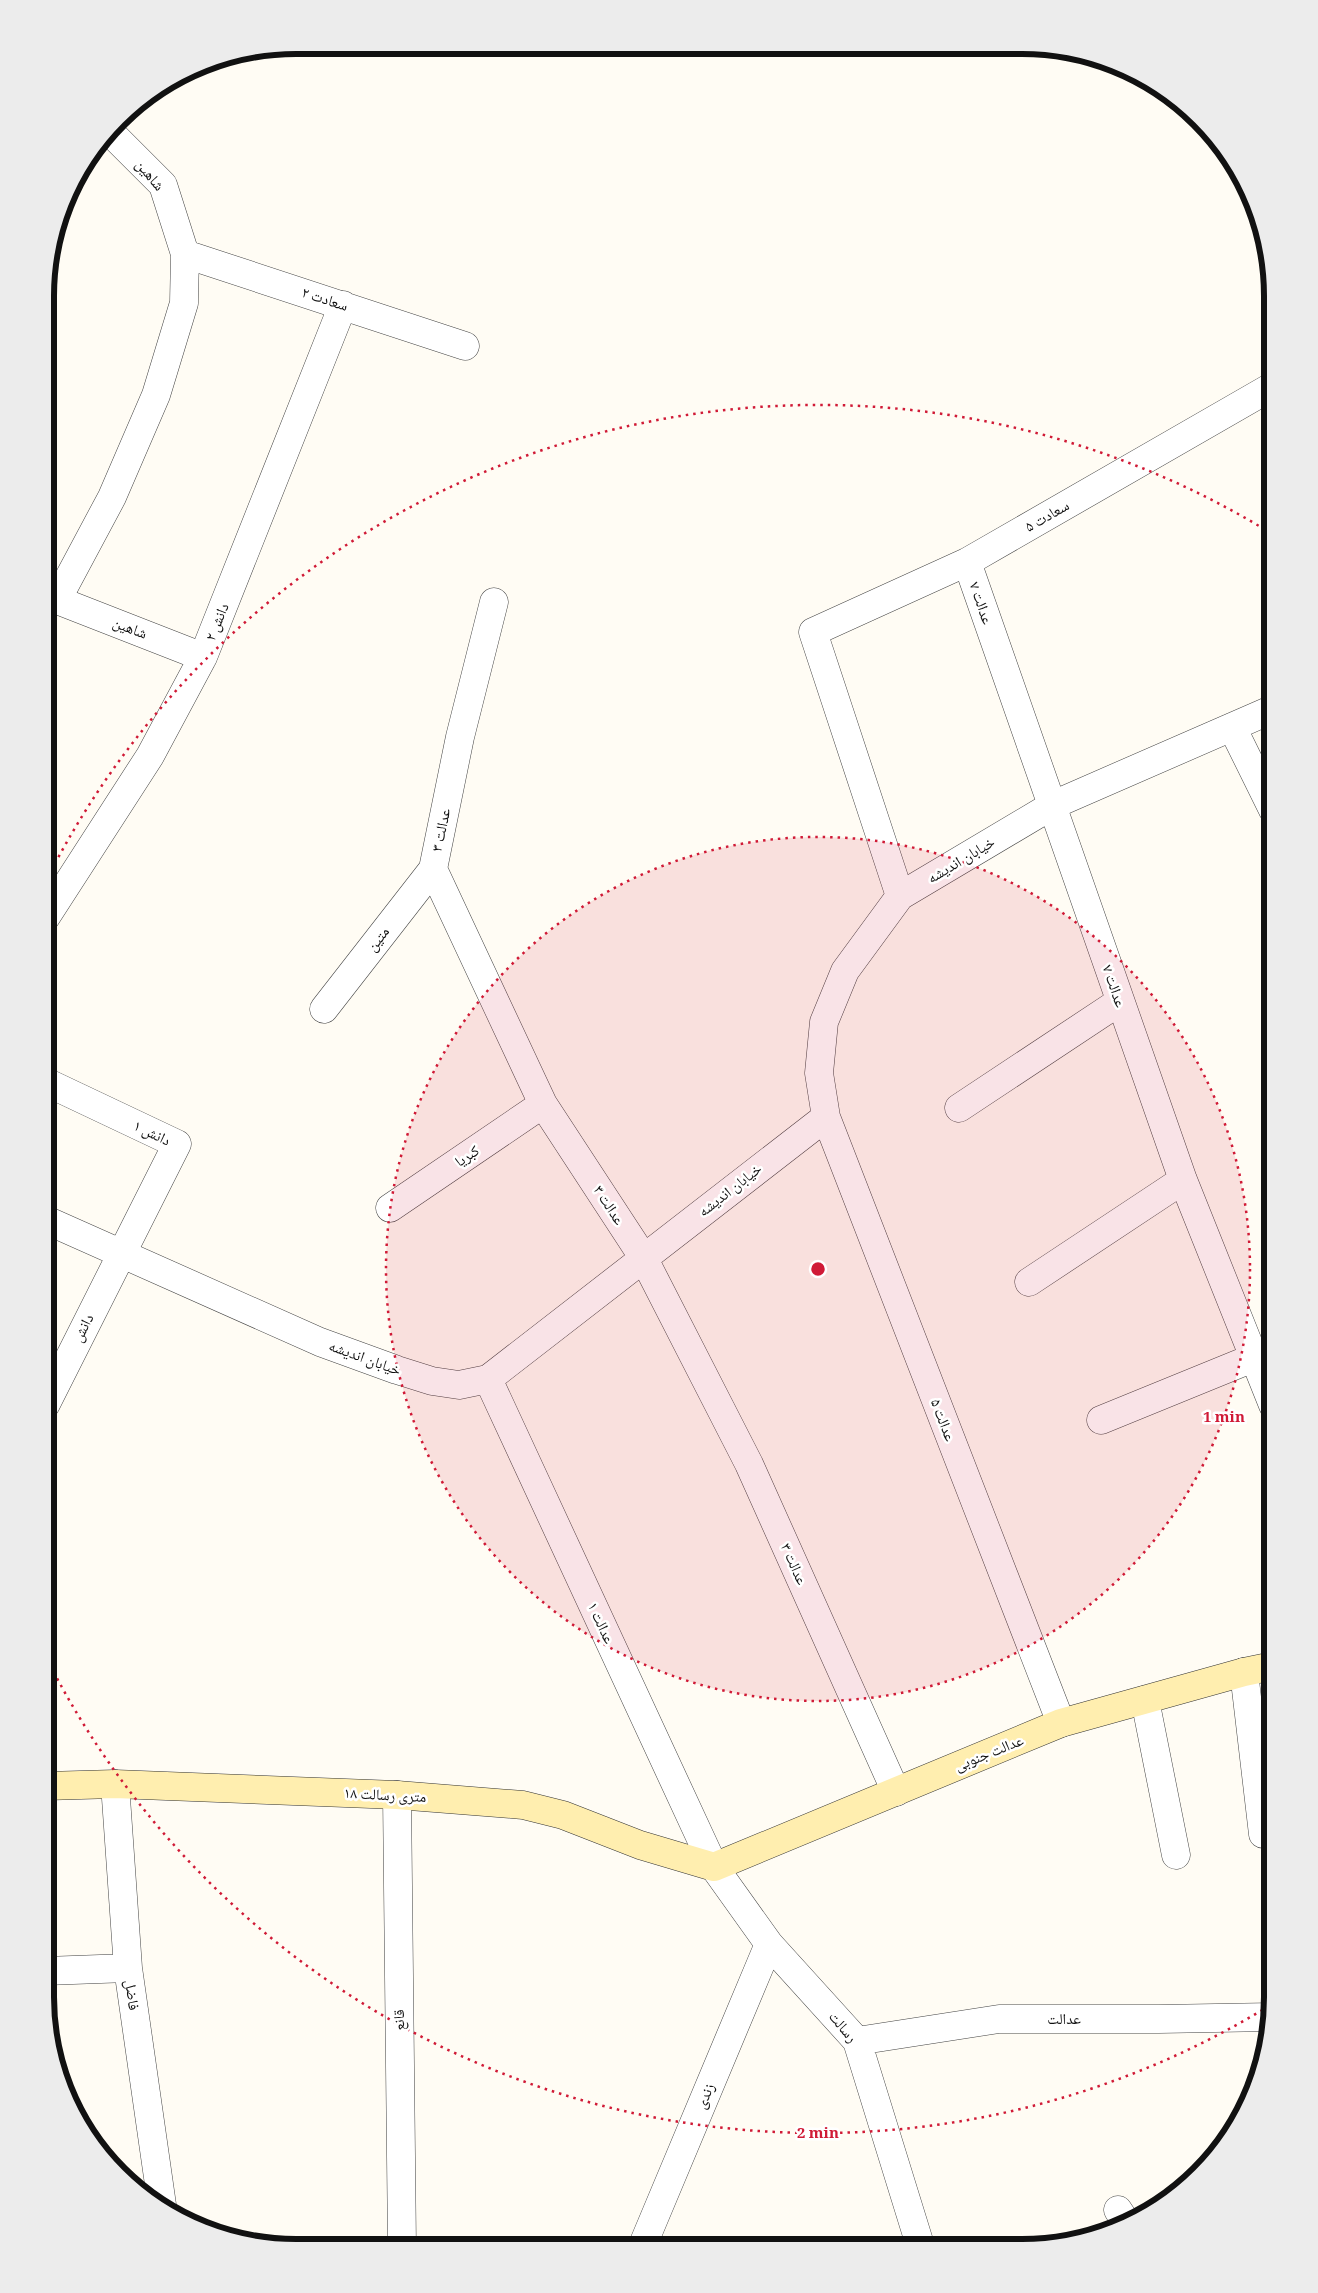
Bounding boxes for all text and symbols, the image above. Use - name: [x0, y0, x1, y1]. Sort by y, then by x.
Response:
- street label: شاهین: [127, 154, 170, 198]
- street label: سعادت ۲: [298, 281, 351, 321]
- street label: سعادت ۵: [1021, 494, 1075, 541]
- street label: عدالت ۷: [960, 579, 999, 629]
- street label: دانش ۲: [199, 600, 238, 646]
- street label: شاهین: [108, 611, 151, 648]
- street label: عدالت ۳: [426, 806, 460, 855]
- street label: خیابان اندیشه: [923, 831, 1001, 892]
- street label: متین: [361, 922, 398, 959]
- street label: عدالت ۷: [1093, 962, 1132, 1012]
- street label: دانش ۱: [128, 1115, 174, 1155]
- street label: کبریا: [450, 1140, 486, 1176]
- street label: خیابان اندیشه: [694, 1158, 769, 1225]
- street label: عدالت ۳: [585, 1181, 630, 1232]
- centre of rings: [809, 1260, 827, 1278]
- street label: دانش: [67, 1310, 103, 1348]
- street label: خیابان اندیشه: [324, 1335, 405, 1385]
- street label: عدالت ۵: [921, 1396, 961, 1446]
- text: 1 min: [1203, 1406, 1245, 1432]
- street label: عدالت ۳: [771, 1540, 813, 1590]
- street label: عدالت ۱: [578, 1599, 620, 1650]
- street label: عدالت جنوبی: [951, 1729, 1029, 1780]
- street label: ۱۸ متری رسالت: [343, 1782, 427, 1812]
- street label: فاضل: [115, 1978, 145, 2012]
- street label: رسالت: [820, 2007, 863, 2050]
- street label: عدالت: [1047, 2008, 1081, 2034]
- street label: قانع: [388, 2009, 414, 2031]
- street label: زندی: [690, 2079, 724, 2114]
- text: 2 min: [797, 2122, 839, 2148]

